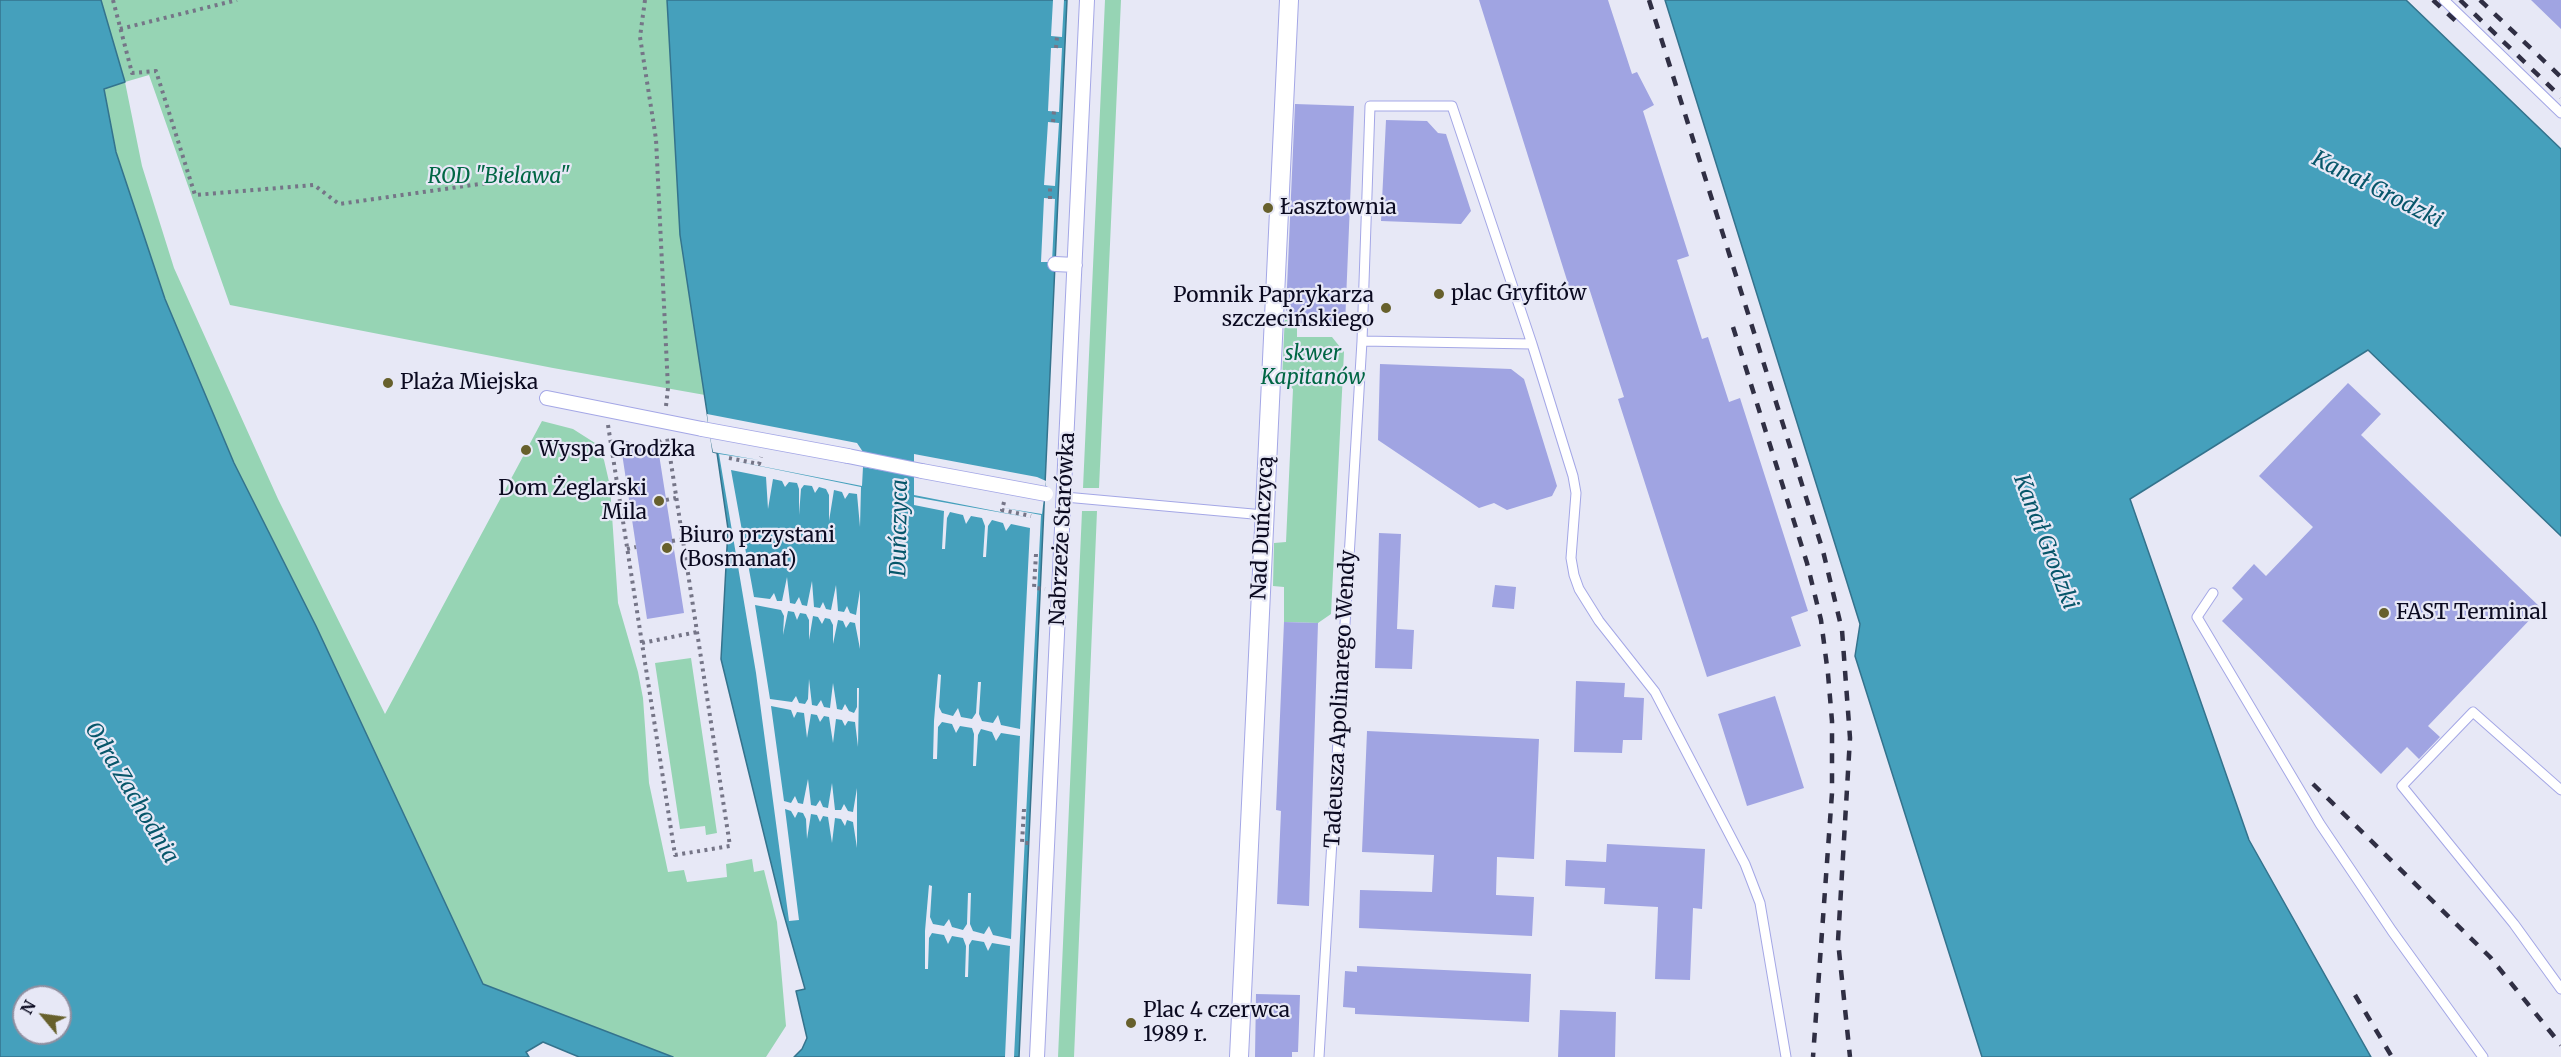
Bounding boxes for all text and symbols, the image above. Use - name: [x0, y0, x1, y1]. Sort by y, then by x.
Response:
- water label: Kanał Grodzki: [2307, 146, 2447, 234]
- park label: ROD "Bielawa": [428, 164, 570, 190]
- place label: Łasztownia: [1280, 195, 1397, 221]
- marker: Łasztownia: [1261, 201, 1275, 215]
- place label: plac Gryfitów: [1451, 281, 1586, 307]
- place label: Pomnik Paprykarza szczecińskiego: [1173, 283, 1374, 333]
- marker: plac Gryfitów: [1432, 287, 1446, 301]
- marker: Pomnik Paprykarza szczecińskiego: [1379, 301, 1393, 315]
- park label: skwer Kapitanów: [1261, 341, 1365, 391]
- place label: Plaża Miejska: [400, 370, 538, 396]
- marker: Plaża Miejska: [381, 376, 395, 390]
- street label: Nabrzeże Starówka: [1045, 432, 1081, 626]
- place label: Wyspa Grodzka: [538, 437, 695, 463]
- marker: Wyspa Grodzka: [519, 443, 533, 457]
- street label: Nad Duńczycą: [1247, 455, 1279, 601]
- water label: Kanał Grodzki: [2007, 471, 2083, 613]
- place label: Dom Żeglarski Mila: [498, 476, 647, 526]
- water label: Duńczyca: [886, 479, 914, 577]
- marker: Dom Żeglarski Mila: [652, 494, 666, 508]
- place label: Biuro przystani (Bosmanat): [679, 523, 835, 573]
- marker: Biuro przystani (Bosmanat): [660, 541, 674, 555]
- street label: Tadeusza Apolinarego Wendy: [1321, 549, 1361, 849]
- place label: FAST Terminal: [2396, 600, 2547, 626]
- marker: FAST Terminal: [2377, 606, 2391, 620]
- water label: Odra Zachodnia: [78, 718, 184, 868]
- north arrow: [12, 985, 72, 1045]
- text: N: [16, 997, 40, 1018]
- place label: Plac 4 czerwca 1989 r.: [1143, 998, 1290, 1048]
- marker: Plac 4 czerwca 1989 r.: [1124, 1016, 1138, 1030]

